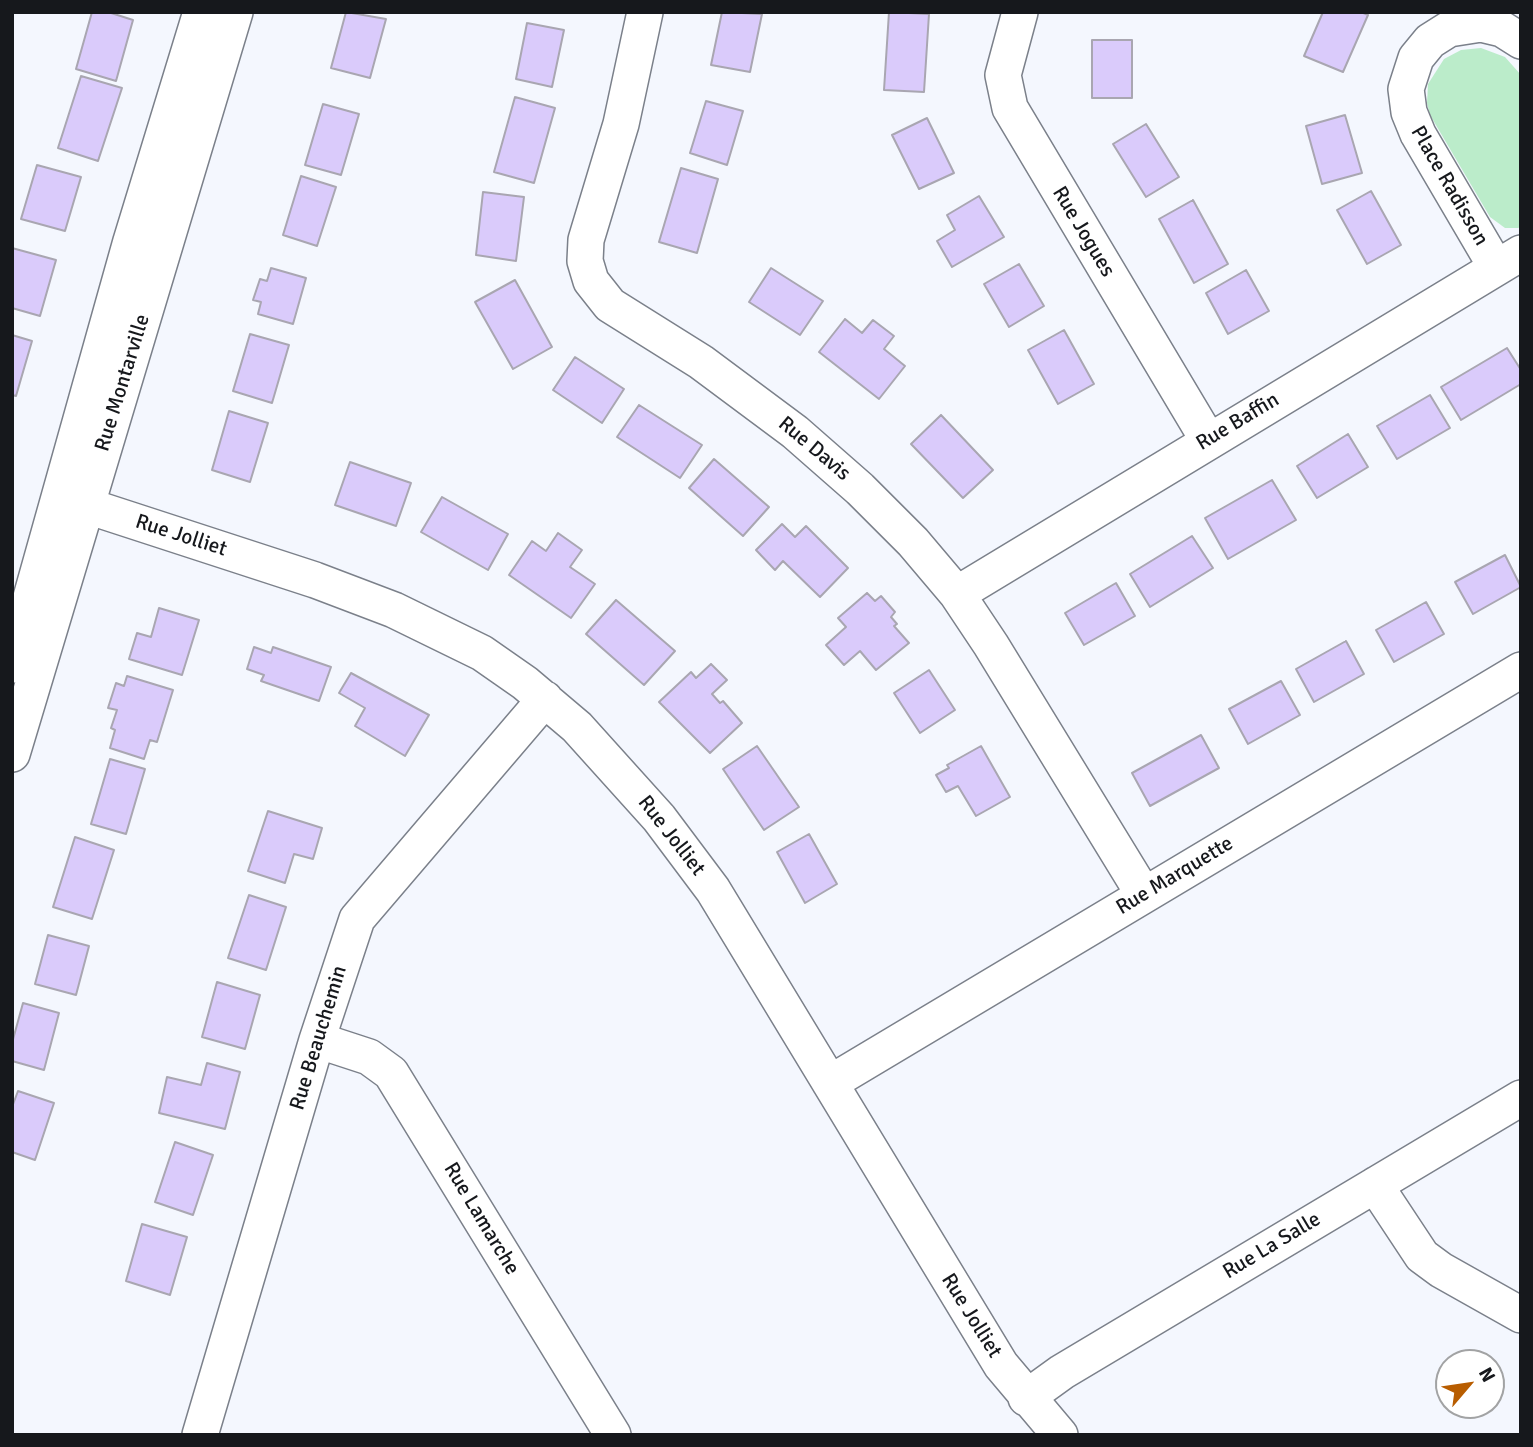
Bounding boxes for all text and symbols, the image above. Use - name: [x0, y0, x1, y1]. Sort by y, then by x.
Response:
- street label: Place Radisson: [1405, 122, 1493, 250]
- street label: Rue Jogues: [1046, 182, 1120, 282]
- street label: Rue Montarville: [90, 312, 156, 454]
- street label: Rue Baffin: [1192, 387, 1284, 457]
- street label: Rue Davis: [773, 412, 855, 486]
- street label: Rue Jolliet: [132, 509, 230, 563]
- street label: Rue Jolliet: [632, 791, 710, 881]
- street label: Rue Marquette: [1112, 831, 1238, 921]
- street label: Rue Beauchemin: [285, 963, 353, 1113]
- street label: Rue Lamarche: [438, 1158, 524, 1280]
- street label: Rue La Salle: [1219, 1207, 1325, 1285]
- street label: Rue Jolliet: [935, 1269, 1007, 1363]
- north arrow: [1435, 1349, 1505, 1419]
- text: N: [1473, 1363, 1500, 1386]

